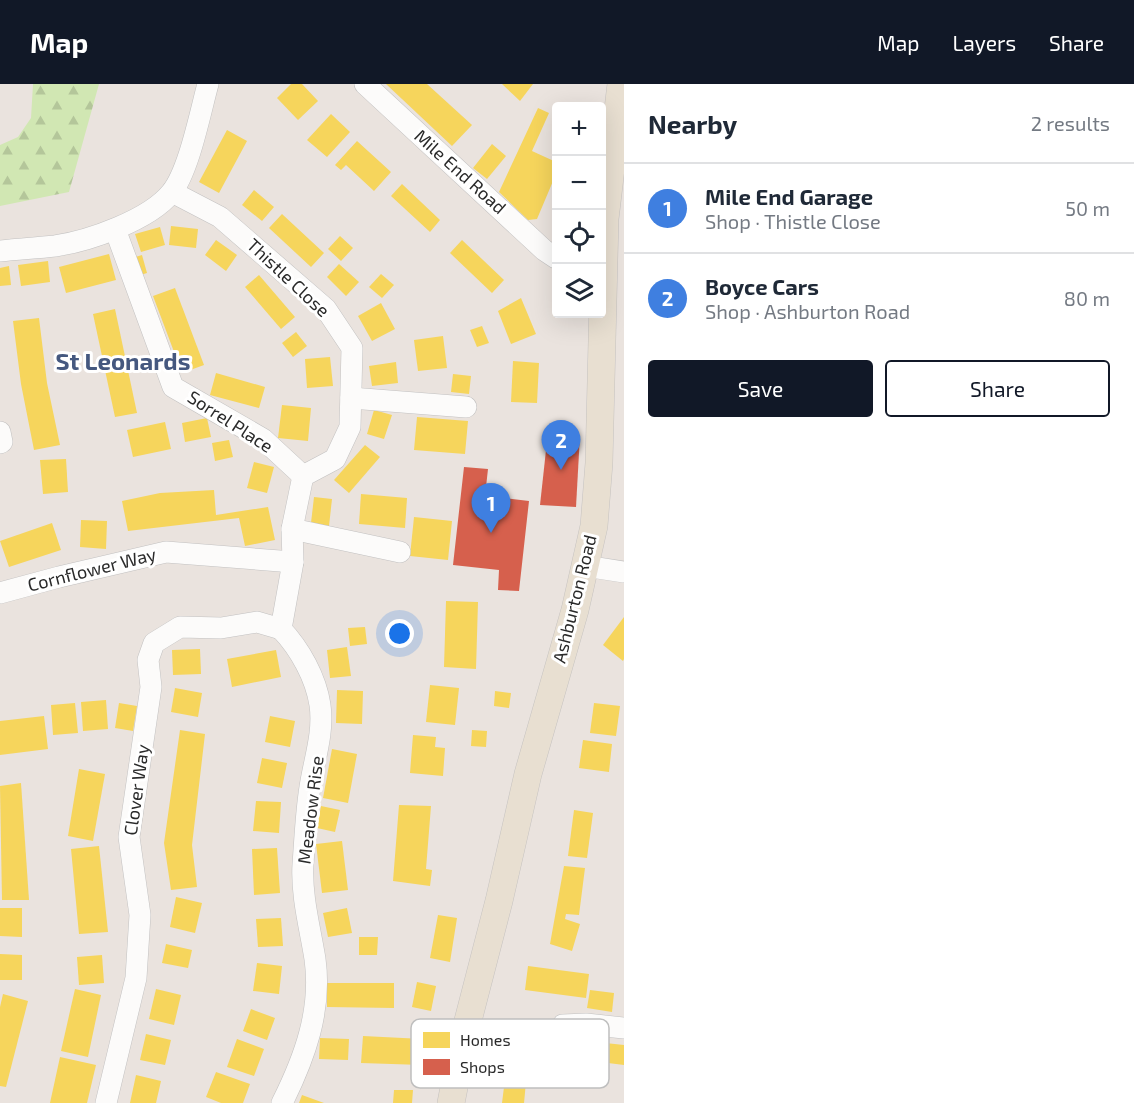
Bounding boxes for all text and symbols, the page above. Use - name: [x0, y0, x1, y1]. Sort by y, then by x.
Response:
- text: Map: [30, 25, 88, 59]
- text: Map: [877, 30, 919, 55]
- text: Layers: [952, 30, 1016, 55]
- text: Share: [1049, 30, 1104, 55]
- map controls: [552, 102, 606, 318]
- button: +: [552, 102, 606, 156]
- text: Nearby: [648, 108, 737, 139]
- text: 2 results: [1031, 111, 1110, 135]
- street label: Mile End Road: [410, 124, 511, 218]
- button: −: [552, 156, 606, 210]
- text: Mile End Garage: [705, 183, 873, 209]
- text: 1: [663, 196, 672, 220]
- text: 50 m: [1065, 196, 1110, 220]
- text: Shop · Thistle Close: [705, 209, 881, 233]
- button: locate: [552, 210, 606, 264]
- street label: Thistle Close: [243, 233, 335, 321]
- button: layers: [552, 264, 606, 318]
- text: Boyce Cars: [705, 273, 819, 299]
- text: 2: [662, 286, 673, 310]
- text: 80 m: [1064, 286, 1110, 310]
- text: Shop · Ashburton Road: [705, 299, 910, 323]
- district label: St Leonards: [56, 346, 190, 375]
- button: Save: [648, 360, 873, 417]
- button: Share: [885, 360, 1110, 417]
- street label: Sorrel Place: [184, 385, 277, 457]
- pin: 2: [542, 420, 580, 470]
- pin: 1: [472, 484, 510, 533]
- street label: Ashburton Road: [547, 532, 601, 665]
- street label: Cornflower Way: [25, 542, 159, 596]
- your location: [385, 619, 414, 648]
- street label: Clover Way: [119, 742, 153, 837]
- street label: Meadow Rise: [292, 755, 328, 865]
- legend: [411, 1019, 609, 1088]
- text: Homes: [460, 1030, 511, 1049]
- text: Shops: [460, 1057, 505, 1076]

